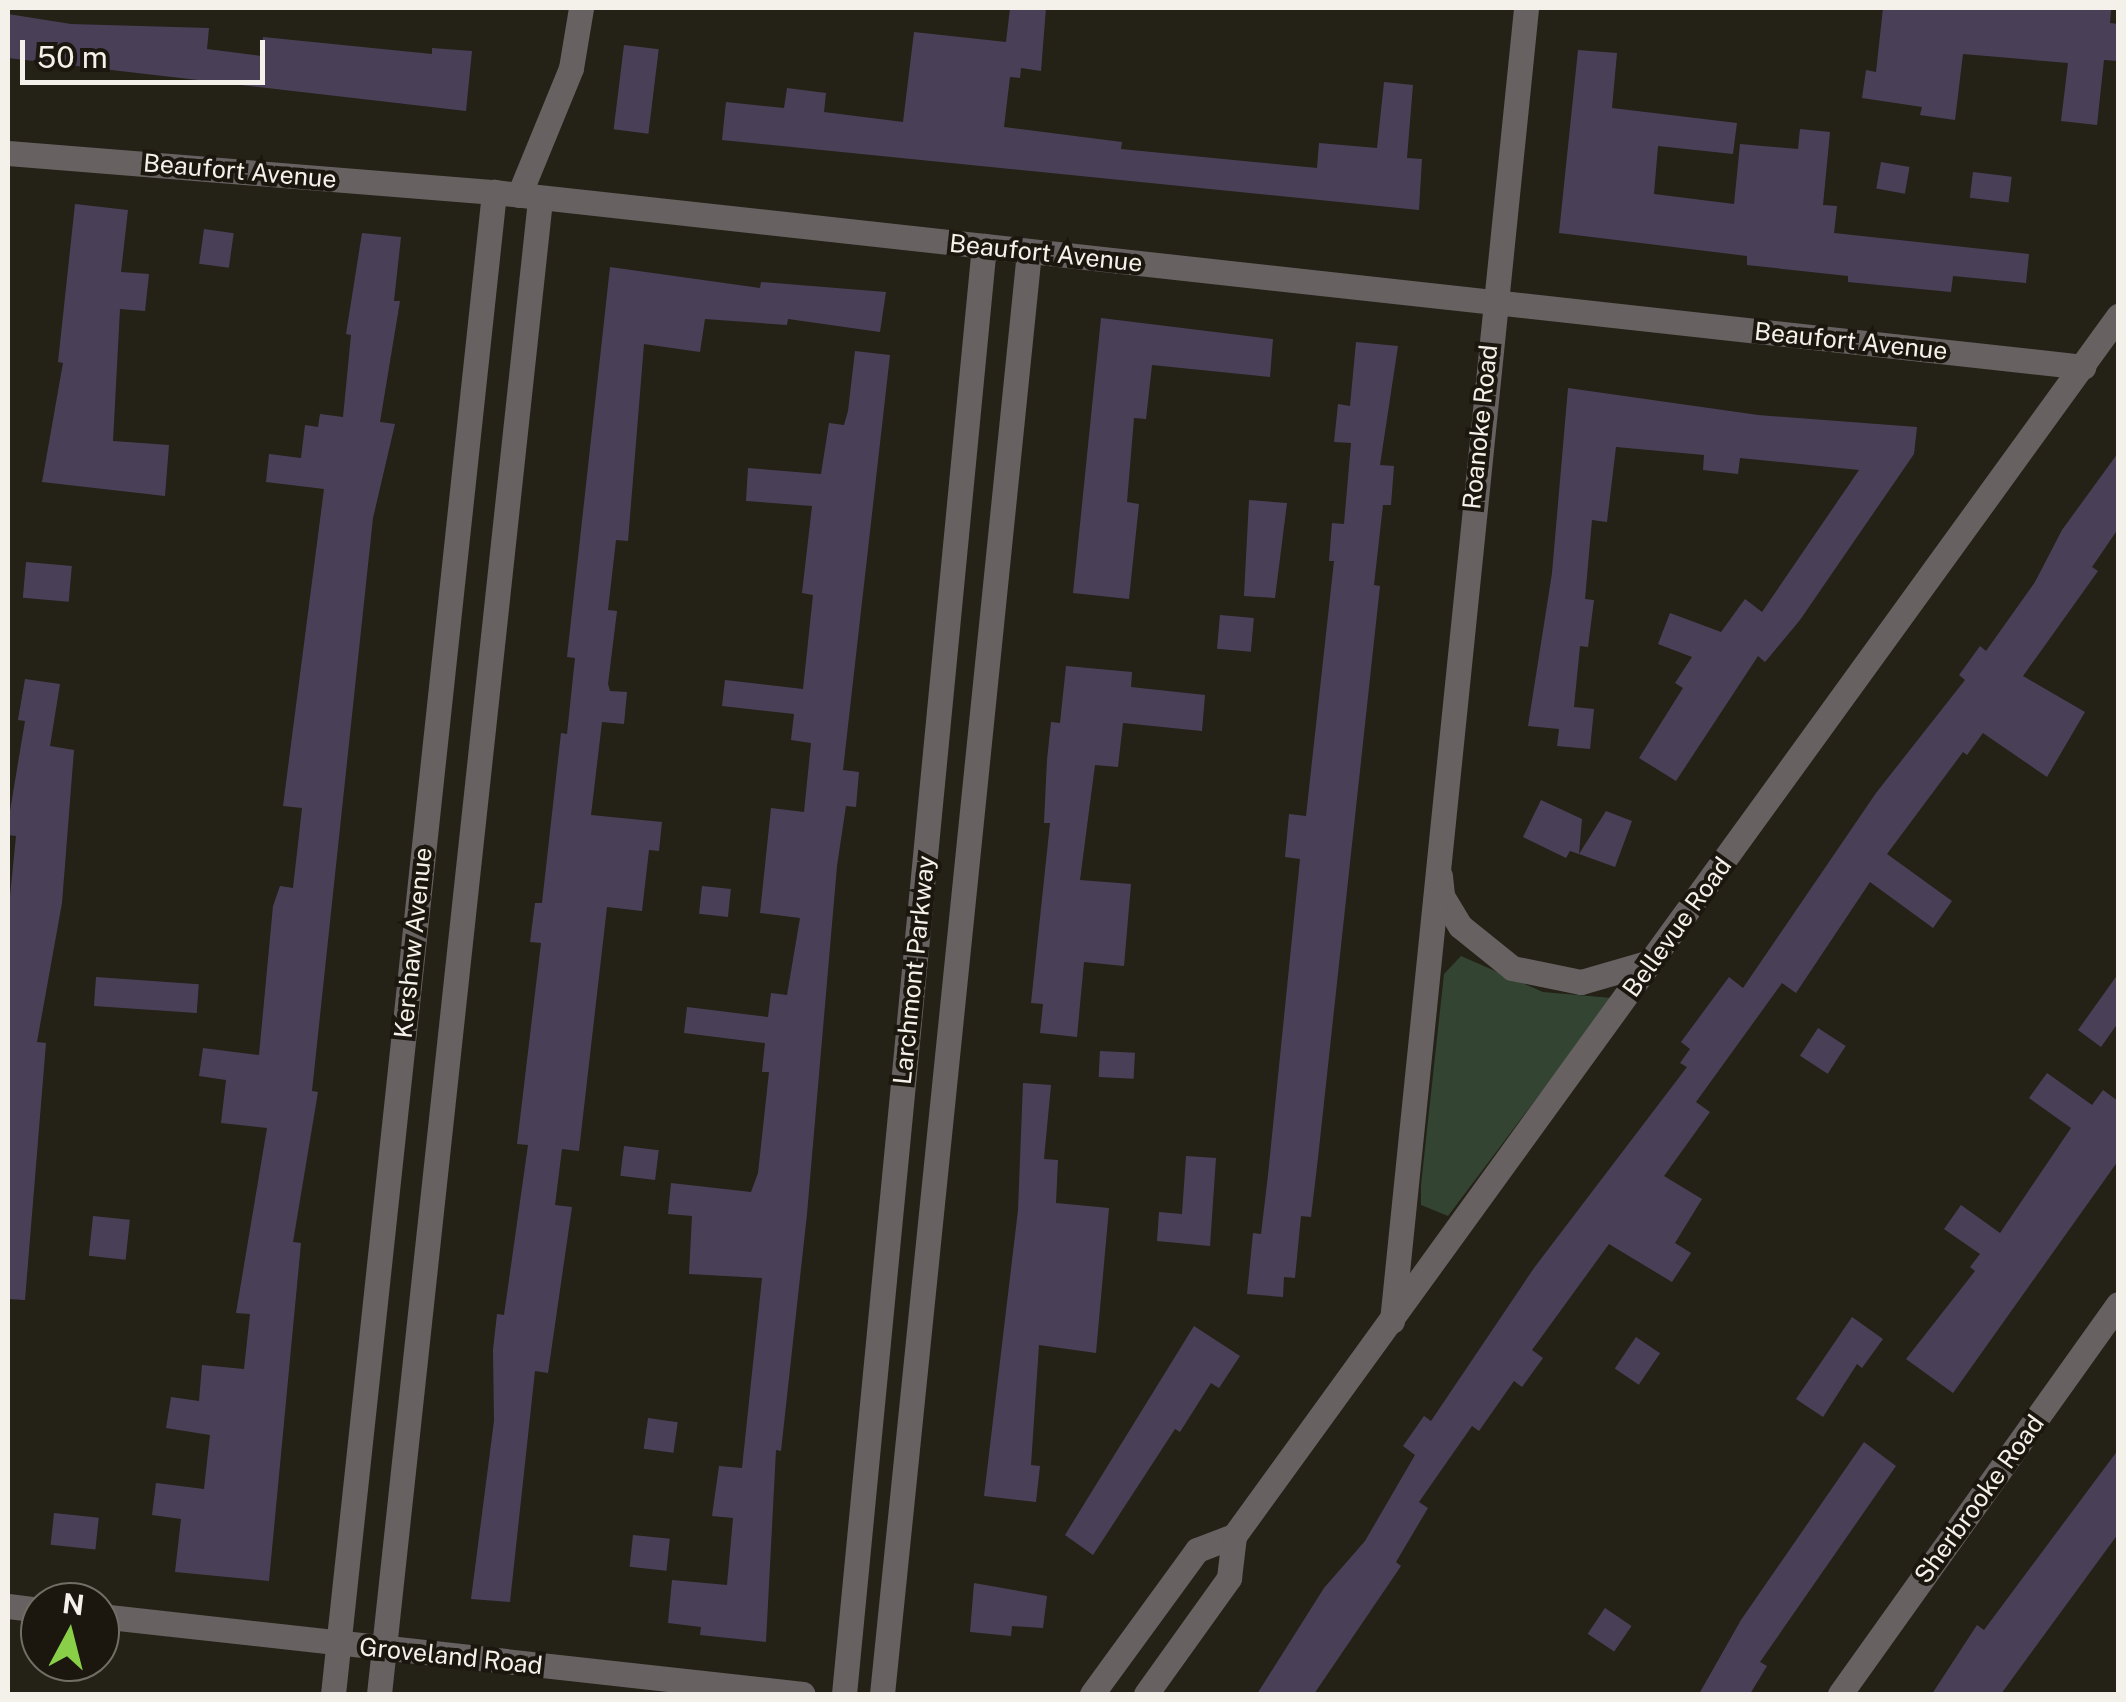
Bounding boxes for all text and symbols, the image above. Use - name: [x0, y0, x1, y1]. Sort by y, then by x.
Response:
- scale bar: [25, 20, 270, 82]
- text: 50 m: [37, 39, 108, 75]
- street label: Beaufort Avenue: [142, 148, 338, 194]
- street label: Beaufort Avenue: [948, 228, 1144, 278]
- street label: Beaufort Avenue: [1753, 316, 1949, 366]
- street label: Roanoke Road: [1456, 343, 1504, 511]
- street label: Kershaw Avenue: [388, 846, 438, 1040]
- street label: Bellevue Road: [1616, 851, 1738, 1003]
- street label: Larchmont Parkway: [887, 854, 941, 1086]
- street label: Sherbrooke Road: [1908, 1409, 2050, 1589]
- north arrow: [20, 1582, 120, 1682]
- text: N: [61, 1586, 86, 1621]
- street label: Groveland Road: [358, 1631, 544, 1681]

